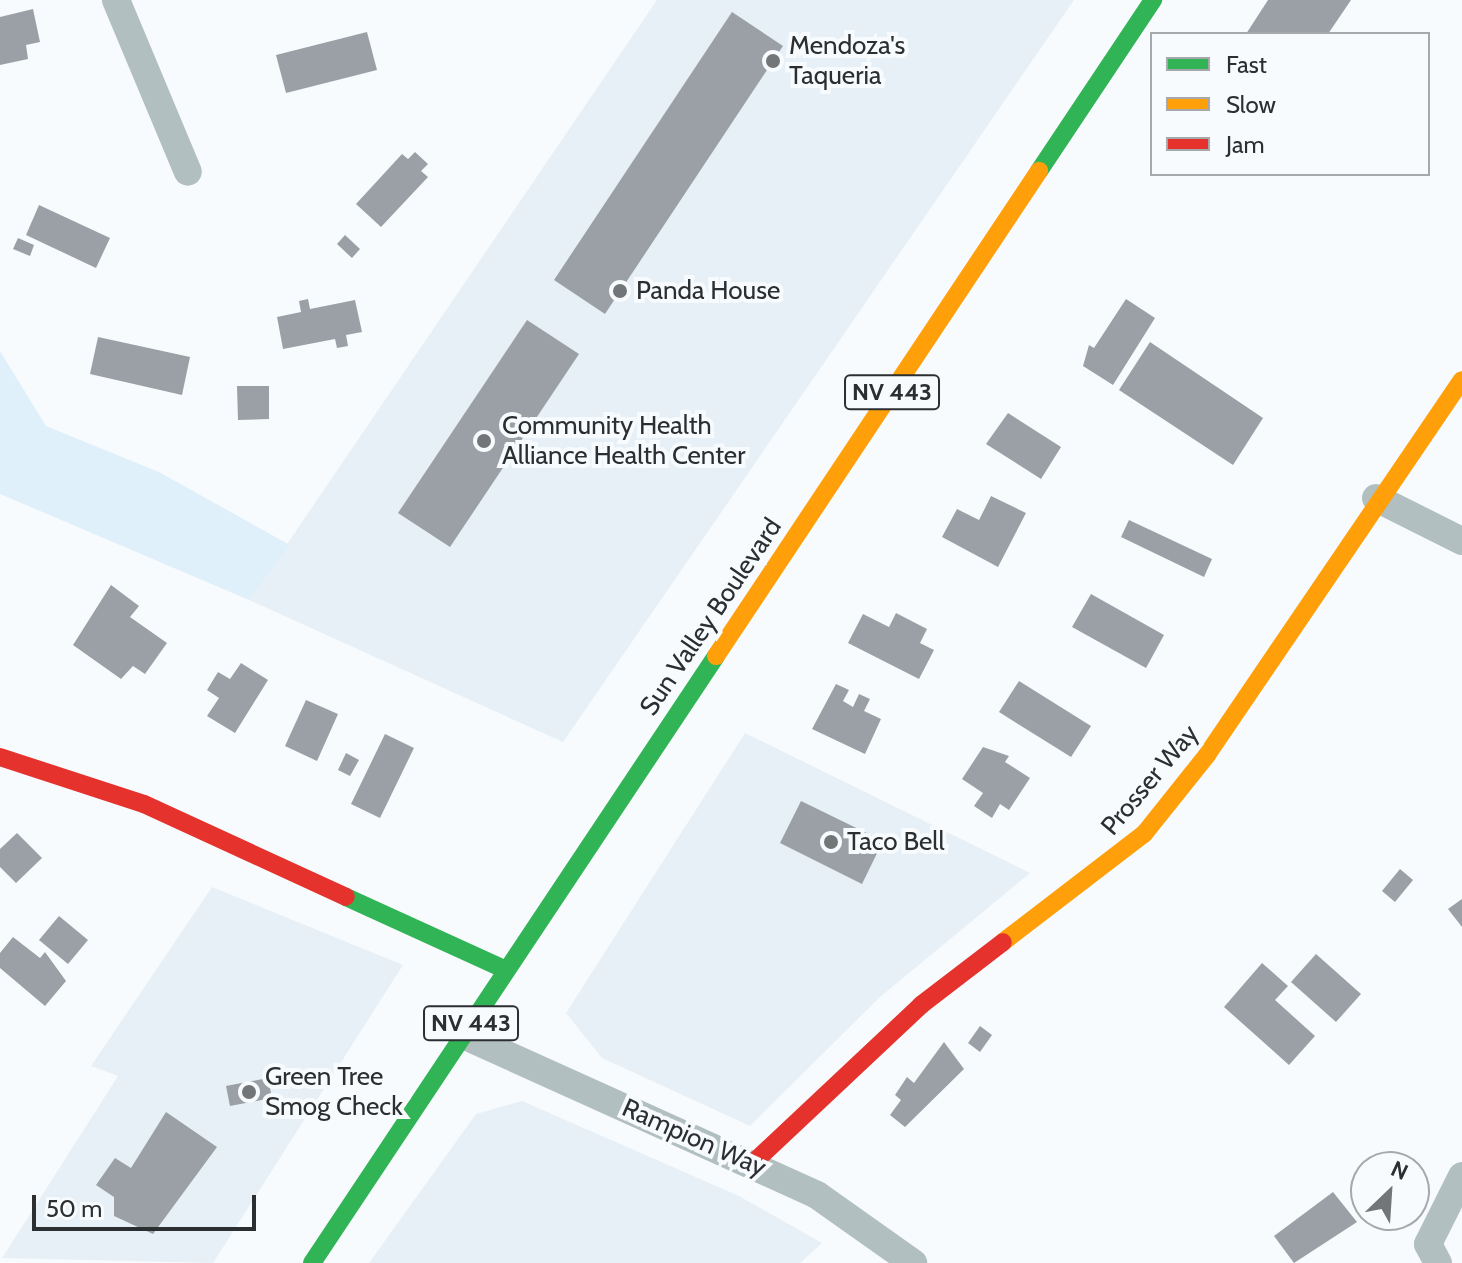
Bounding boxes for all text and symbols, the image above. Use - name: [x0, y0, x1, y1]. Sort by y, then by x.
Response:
- place label: Mendoza's Taqueria: [789, 30, 905, 92]
- legend: [1150, 32, 1430, 176]
- text: Fast: [1226, 50, 1267, 79]
- marker: Mendoza's Taqueria: [764, 52, 782, 70]
- text: Slow: [1226, 90, 1276, 119]
- text: Jam: [1226, 130, 1264, 159]
- place label: Panda House: [636, 275, 780, 307]
- marker: Panda House: [611, 282, 629, 300]
- road number: NV 443: [844, 372, 940, 412]
- place label: Community Health Alliance Health Center: [502, 410, 745, 472]
- marker: Community Health Alliance Health Center: [473, 430, 495, 452]
- street label: Sun Valley Boulevard: [634, 513, 788, 721]
- street label: Prosser Way: [1095, 718, 1205, 842]
- place label: Taco Bell: [847, 826, 945, 858]
- marker: Taco Bell: [822, 833, 840, 851]
- road number: NV 443: [423, 1003, 519, 1043]
- place label: Green Tree Smog Check: [265, 1061, 403, 1122]
- marker: Green Tree Smog Check: [240, 1083, 258, 1101]
- street label: Rampion Way: [617, 1092, 771, 1184]
- north arrow: [1350, 1151, 1430, 1231]
- text: N: [1387, 1155, 1412, 1186]
- scale bar: [36, 1179, 260, 1229]
- text: 50 m: [46, 1194, 102, 1223]

